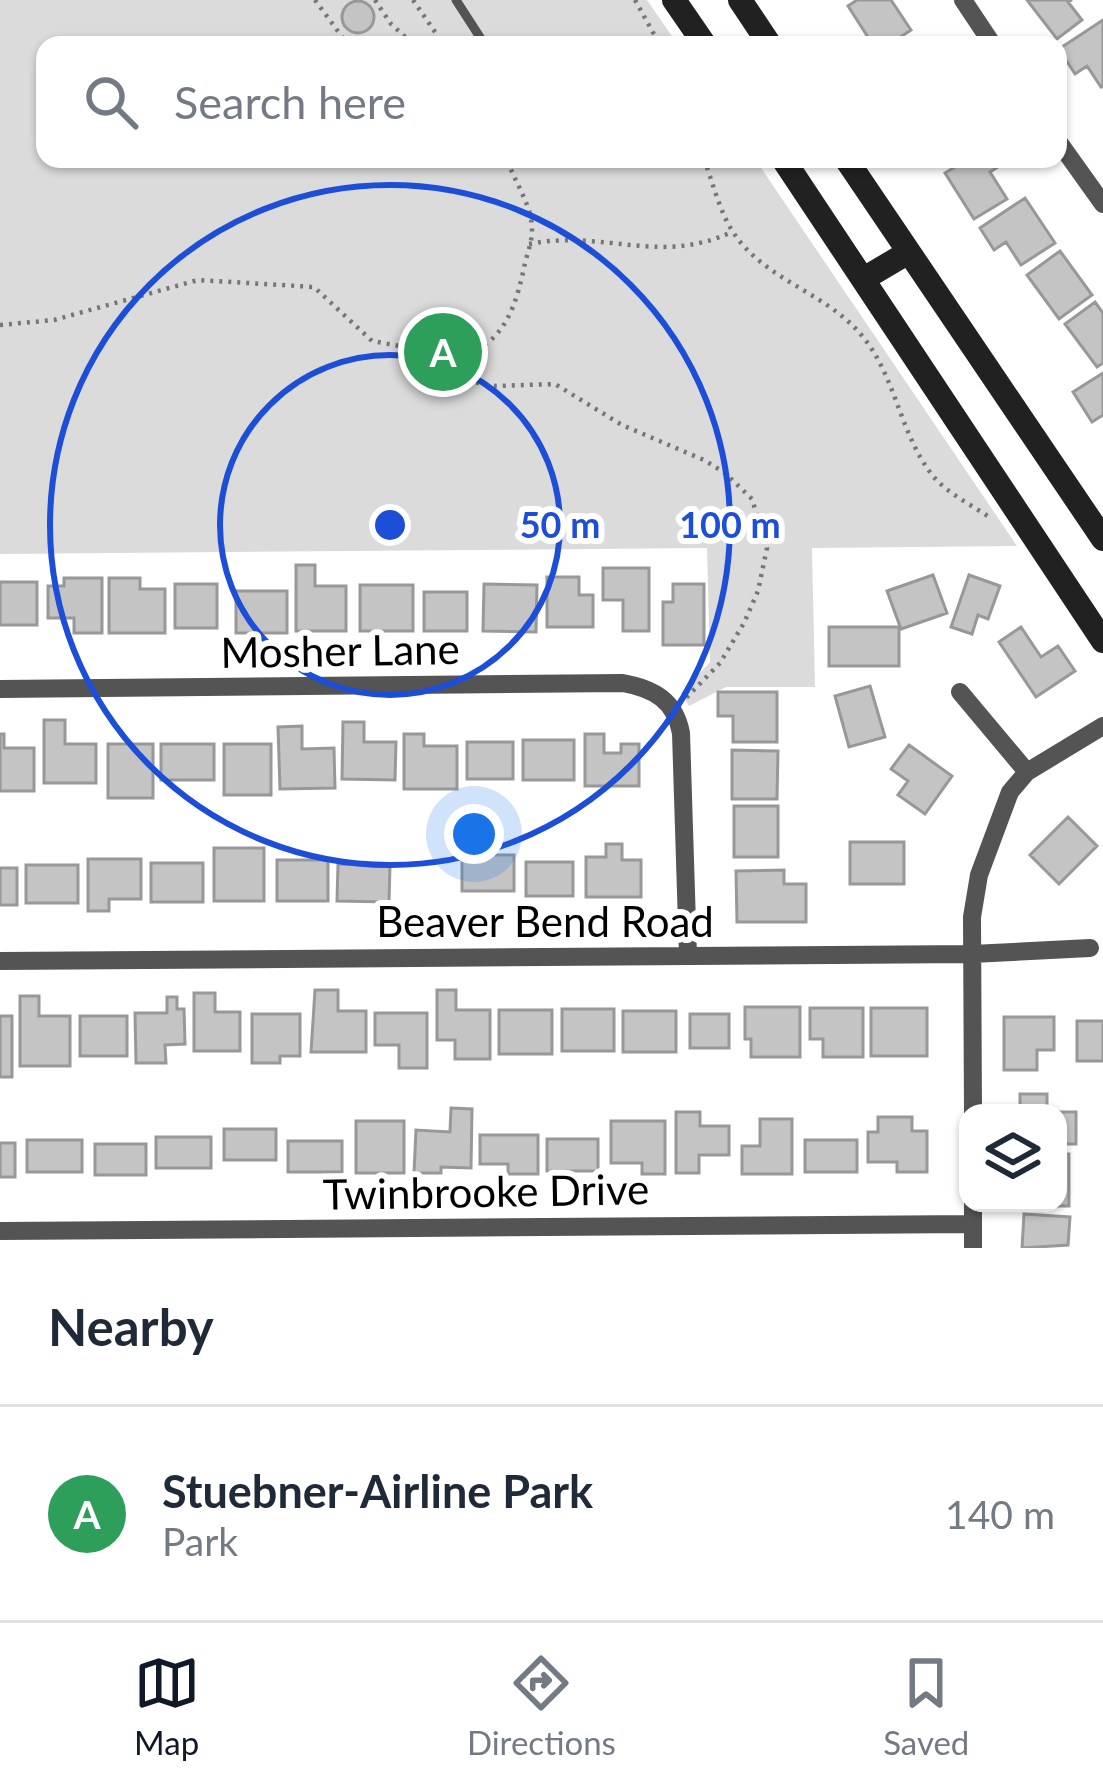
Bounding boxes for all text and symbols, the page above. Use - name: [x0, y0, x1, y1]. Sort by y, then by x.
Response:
- search box: [36, 36, 1067, 168]
- icon: search: [78, 69, 144, 135]
- text: Search here: [174, 75, 406, 129]
- pin: A: [404, 307, 482, 397]
- text: 50 m: [520, 502, 600, 546]
- text: 100 m: [679, 502, 781, 546]
- centre of rings: [369, 504, 411, 546]
- street label: Mosher Lane: [220, 623, 460, 677]
- your location: [444, 804, 504, 864]
- street label: Beaver Bend Road: [376, 896, 714, 946]
- map controls: [959, 1104, 1067, 1212]
- button: layers: [959, 1104, 1067, 1212]
- street label: Twinbrooke Drive: [322, 1163, 650, 1219]
- text: Nearby: [48, 1296, 214, 1357]
- text: Stuebner-Airline Park: [162, 1464, 593, 1518]
- text: A: [73, 1491, 101, 1537]
- text: 140 m: [945, 1491, 1055, 1537]
- text: Park: [162, 1518, 238, 1564]
- tab: Map: [134, 1650, 200, 1762]
- tab: Directions: [467, 1650, 616, 1762]
- tab: Saved: [883, 1650, 969, 1762]

